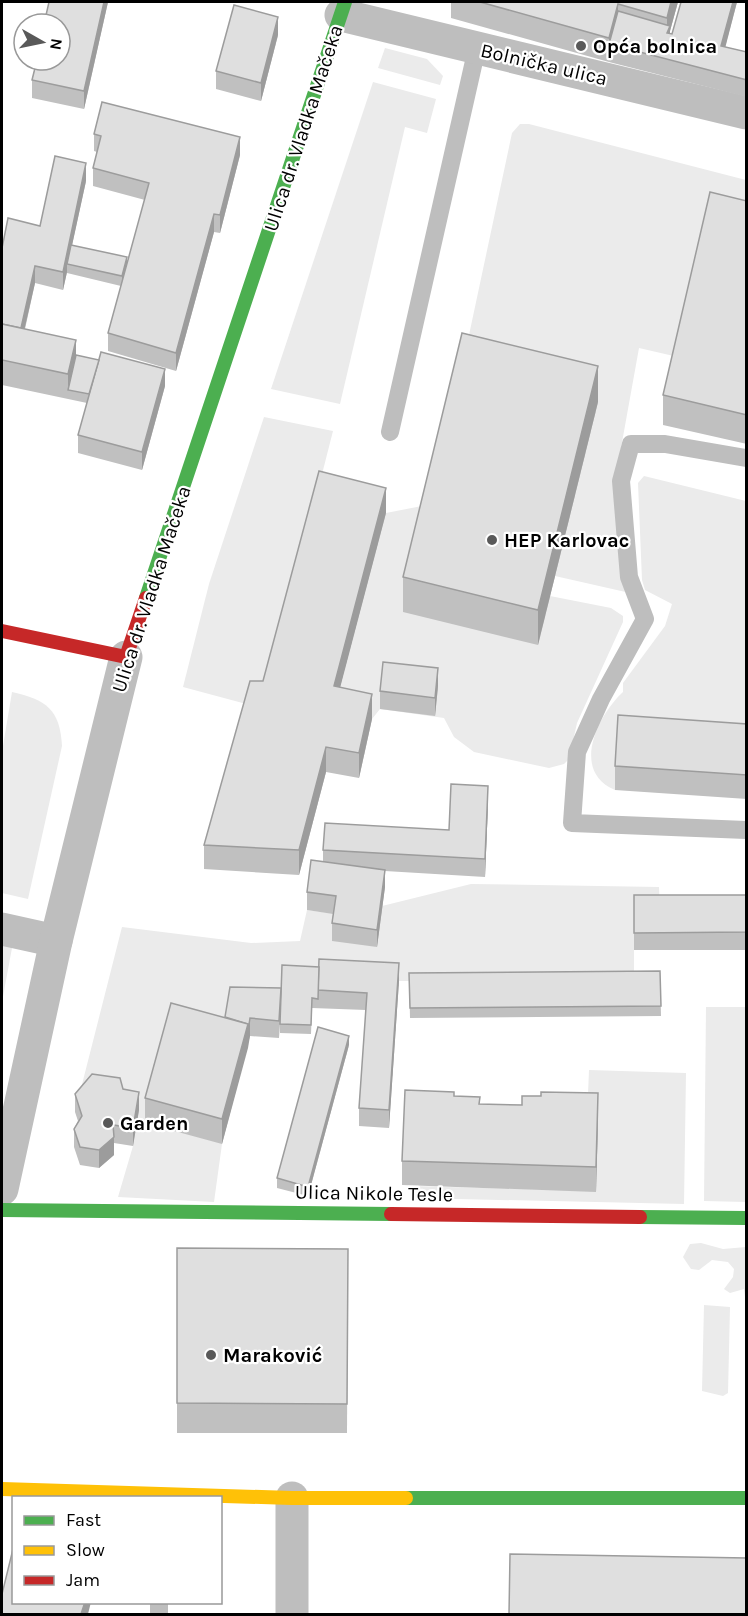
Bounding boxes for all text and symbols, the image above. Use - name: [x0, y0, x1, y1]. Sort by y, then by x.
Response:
- north arrow: [12, 12, 72, 72]
- street label: Ulica dr. Vladka Mačeka: [259, 22, 348, 234]
- place label: Opća bolnica: [593, 35, 717, 58]
- text: N: [46, 37, 67, 51]
- street label: Bolnička ulica: [478, 39, 609, 90]
- marker: Opća bolnica: [574, 39, 588, 53]
- street label: Ulica dr. Vladka Mačeka: [107, 483, 196, 695]
- place label: HEP Karlovac: [504, 529, 629, 552]
- marker: HEP Karlovac: [485, 533, 499, 547]
- place label: Garden: [120, 1112, 188, 1135]
- marker: Garden: [101, 1116, 115, 1130]
- street label: Ulica Nikole Tesle: [295, 1181, 453, 1206]
- place label: Maraković: [223, 1344, 322, 1367]
- marker: Maraković: [204, 1348, 218, 1362]
- legend: [12, 1496, 222, 1604]
- text: Fast: [66, 1509, 101, 1531]
- text: Slow: [66, 1539, 105, 1561]
- text: Jam: [66, 1569, 100, 1591]

